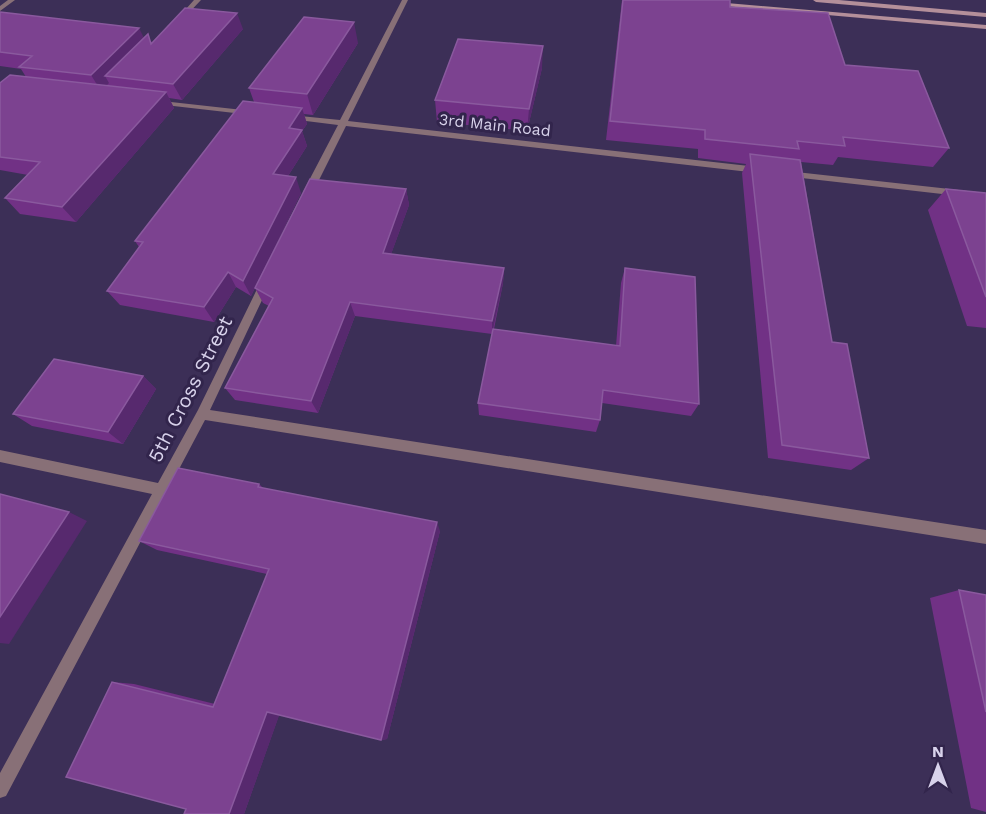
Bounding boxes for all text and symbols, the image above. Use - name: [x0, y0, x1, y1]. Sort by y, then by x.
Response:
- street label: 3rd Main Road: [438, 110, 552, 140]
- street label: 5th Cross Street: [143, 311, 237, 466]
- north arrow: [908, 736, 968, 796]
- text: N: [932, 742, 944, 761]

